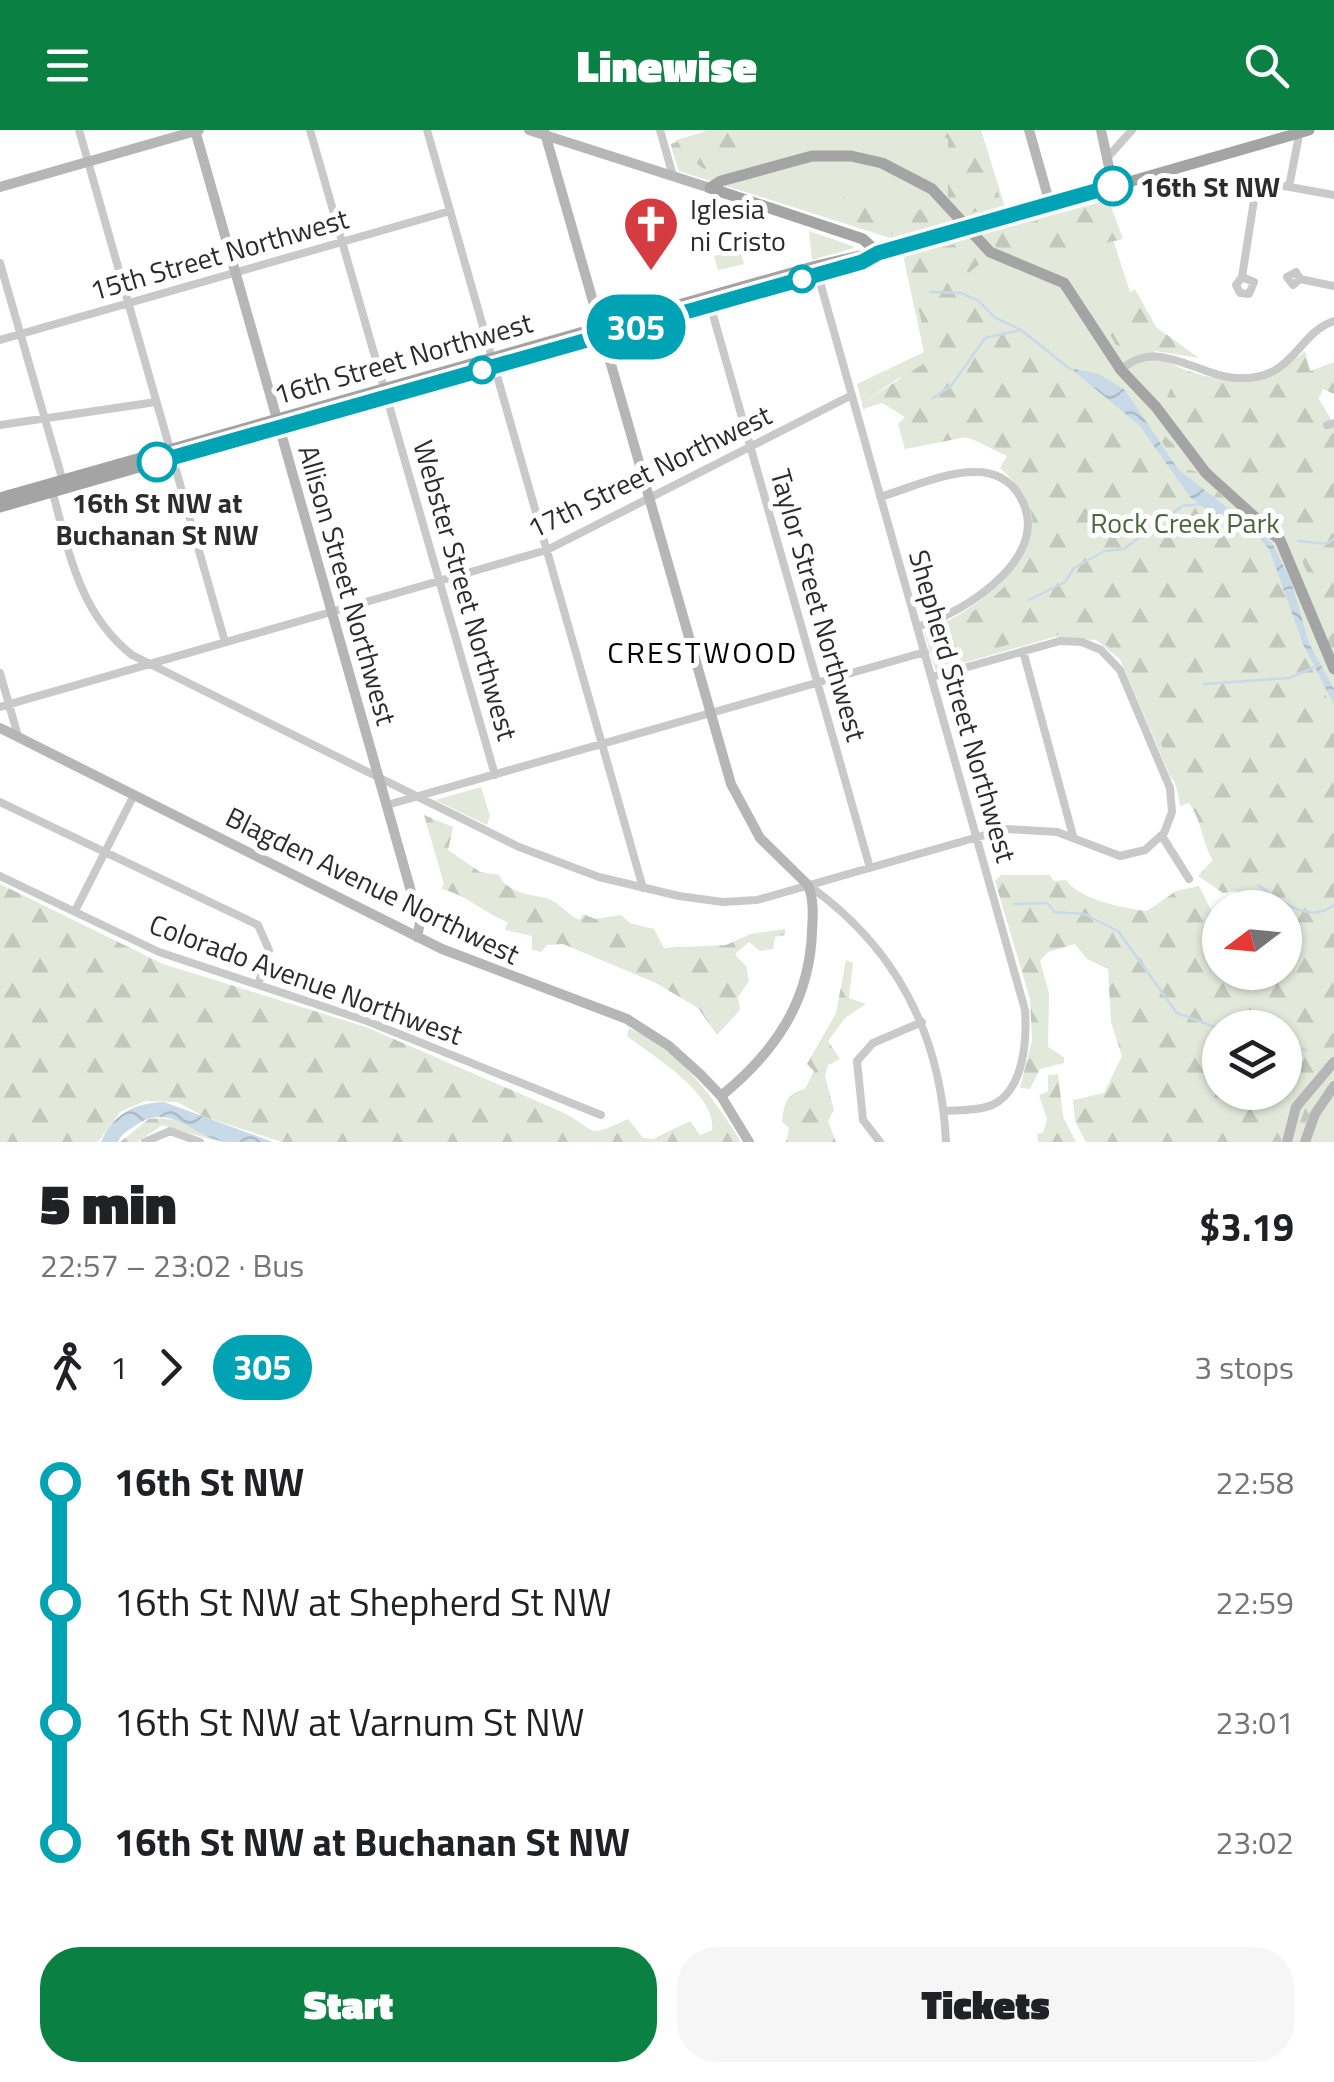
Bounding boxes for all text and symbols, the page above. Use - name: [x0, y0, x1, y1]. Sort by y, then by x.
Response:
- text: Linewise: [577, 31, 757, 99]
- icon: menu: [40, 38, 95, 93]
- icon: search: [1239, 38, 1294, 93]
- place label: 16th St NW: [1140, 165, 1280, 208]
- marker: 16th St NW: [1094, 167, 1132, 205]
- place label: Iglesia ni Cristo: [690, 187, 786, 262]
- church icon: Iglesia ni Cristo: [621, 194, 681, 273]
- street label: 15th Street Northwest: [85, 197, 353, 311]
- unlabelled marker: [789, 266, 815, 292]
- line badge: 305: [578, 294, 694, 360]
- text: 305: [607, 300, 665, 354]
- street label: 16th Street Northwest: [269, 301, 537, 415]
- unlabelled marker: [469, 357, 495, 383]
- street label: 17th Street Northwest: [520, 393, 779, 549]
- street label: Webster Street Northwest: [403, 435, 530, 745]
- street label: Allison Street Northwest: [287, 440, 409, 730]
- marker: 16th St NW at Buchanan St NW: [138, 443, 176, 481]
- street label: Taylor Street Northwest: [760, 464, 878, 746]
- place label: 16th St NW at Buchanan St NW: [55, 481, 259, 556]
- park label: Rock Creek Park: [1090, 501, 1280, 544]
- street label: Shepherd Street Northwest: [898, 545, 1028, 867]
- district label: CRESTWOOD: [607, 629, 799, 675]
- street label: Blagden Avenue Northwest: [219, 795, 527, 975]
- north arrow: [1202, 890, 1302, 990]
- map controls: [1202, 890, 1302, 1110]
- street label: Colorado Avenue Northwest: [143, 902, 469, 1056]
- button: layers: [1202, 1010, 1302, 1110]
- text: 5 min: [40, 1162, 177, 1245]
- text: $3.19: [1199, 1198, 1294, 1256]
- text: 22:57 – 23:02 · Bus: [40, 1241, 304, 1289]
- icon: walk: [40, 1340, 95, 1395]
- icon: forward: [143, 1340, 198, 1395]
- text: 305: [233, 1340, 292, 1394]
- text: 1: [110, 1343, 128, 1391]
- text: 3 stops: [1194, 1343, 1294, 1391]
- text: 16th St NW: [114, 1453, 304, 1511]
- text: 22:58: [1215, 1458, 1294, 1506]
- text: 16th St NW at Shepherd St NW: [114, 1573, 611, 1631]
- text: 22:59: [1215, 1578, 1294, 1626]
- text: 16th St NW at Varnum St NW: [114, 1693, 584, 1751]
- text: 23:01: [1215, 1698, 1294, 1746]
- text: 16th St NW at Buchanan St NW: [114, 1813, 630, 1871]
- text: 23:02: [1215, 1818, 1294, 1866]
- button: Start: [40, 1947, 657, 2062]
- button: Tickets: [677, 1947, 1294, 2062]

